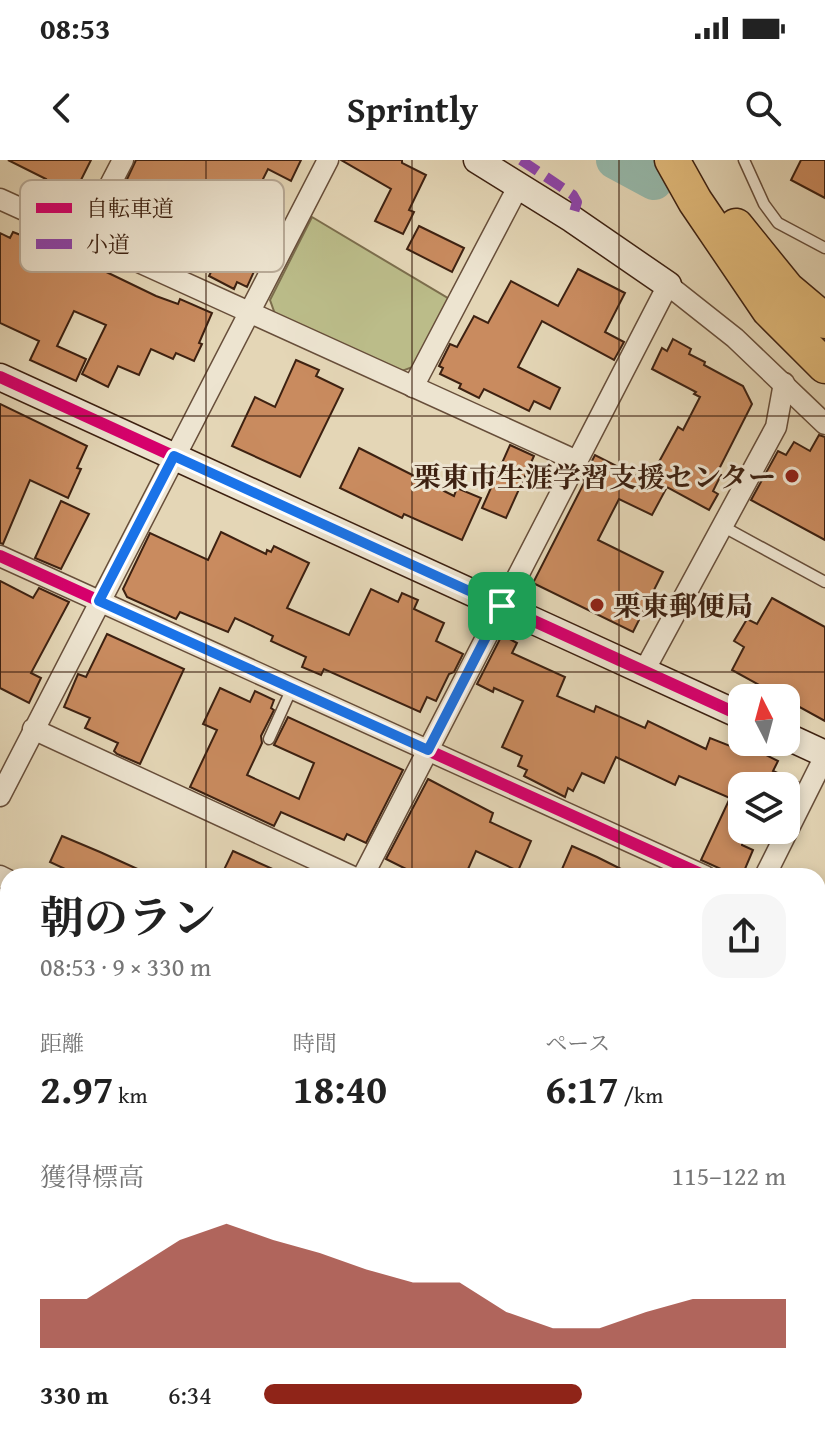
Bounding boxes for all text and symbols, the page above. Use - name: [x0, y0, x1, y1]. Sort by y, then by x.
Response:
- text: 08:53: [40, 6, 111, 50]
- text: Sprintly: [347, 82, 478, 135]
- icon: back: [40, 86, 84, 130]
- icon: search: [741, 86, 785, 130]
- legend: [20, 180, 284, 272]
- text: 自転車道: [86, 192, 174, 224]
- text: 小道: [86, 228, 130, 260]
- place label: 栗東市生涯学習支援センター: [413, 456, 776, 497]
- marker: 栗東市生涯学習支援センター: [783, 467, 801, 485]
- pin: [468, 572, 536, 640]
- icon: arrive: [480, 584, 524, 628]
- place label: 栗東郵便局: [613, 585, 753, 626]
- marker: 栗東郵便局: [588, 596, 606, 614]
- north arrow: [728, 684, 800, 756]
- map controls: [728, 684, 800, 844]
- button: layers: [728, 772, 800, 844]
- text: 朝のラン: [40, 885, 216, 949]
- button: share: [702, 894, 786, 978]
- text: 08:53 · 9 × 330 m: [40, 947, 211, 986]
- text: 距離: [40, 1027, 84, 1059]
- text: 時間: [293, 1027, 337, 1059]
- text: ペース: [545, 1027, 610, 1059]
- text: 2.97: [40, 1059, 113, 1118]
- text: 18:40: [293, 1059, 387, 1118]
- text: 6:17: [545, 1059, 619, 1118]
- text: km: [113, 1079, 147, 1111]
- text: /km: [619, 1079, 663, 1111]
- text: 115–122 m: [672, 1156, 786, 1195]
- text: 獲得標高: [40, 1157, 144, 1196]
- text: 330 m: [40, 1375, 108, 1414]
- text: 6:34: [168, 1375, 212, 1414]

